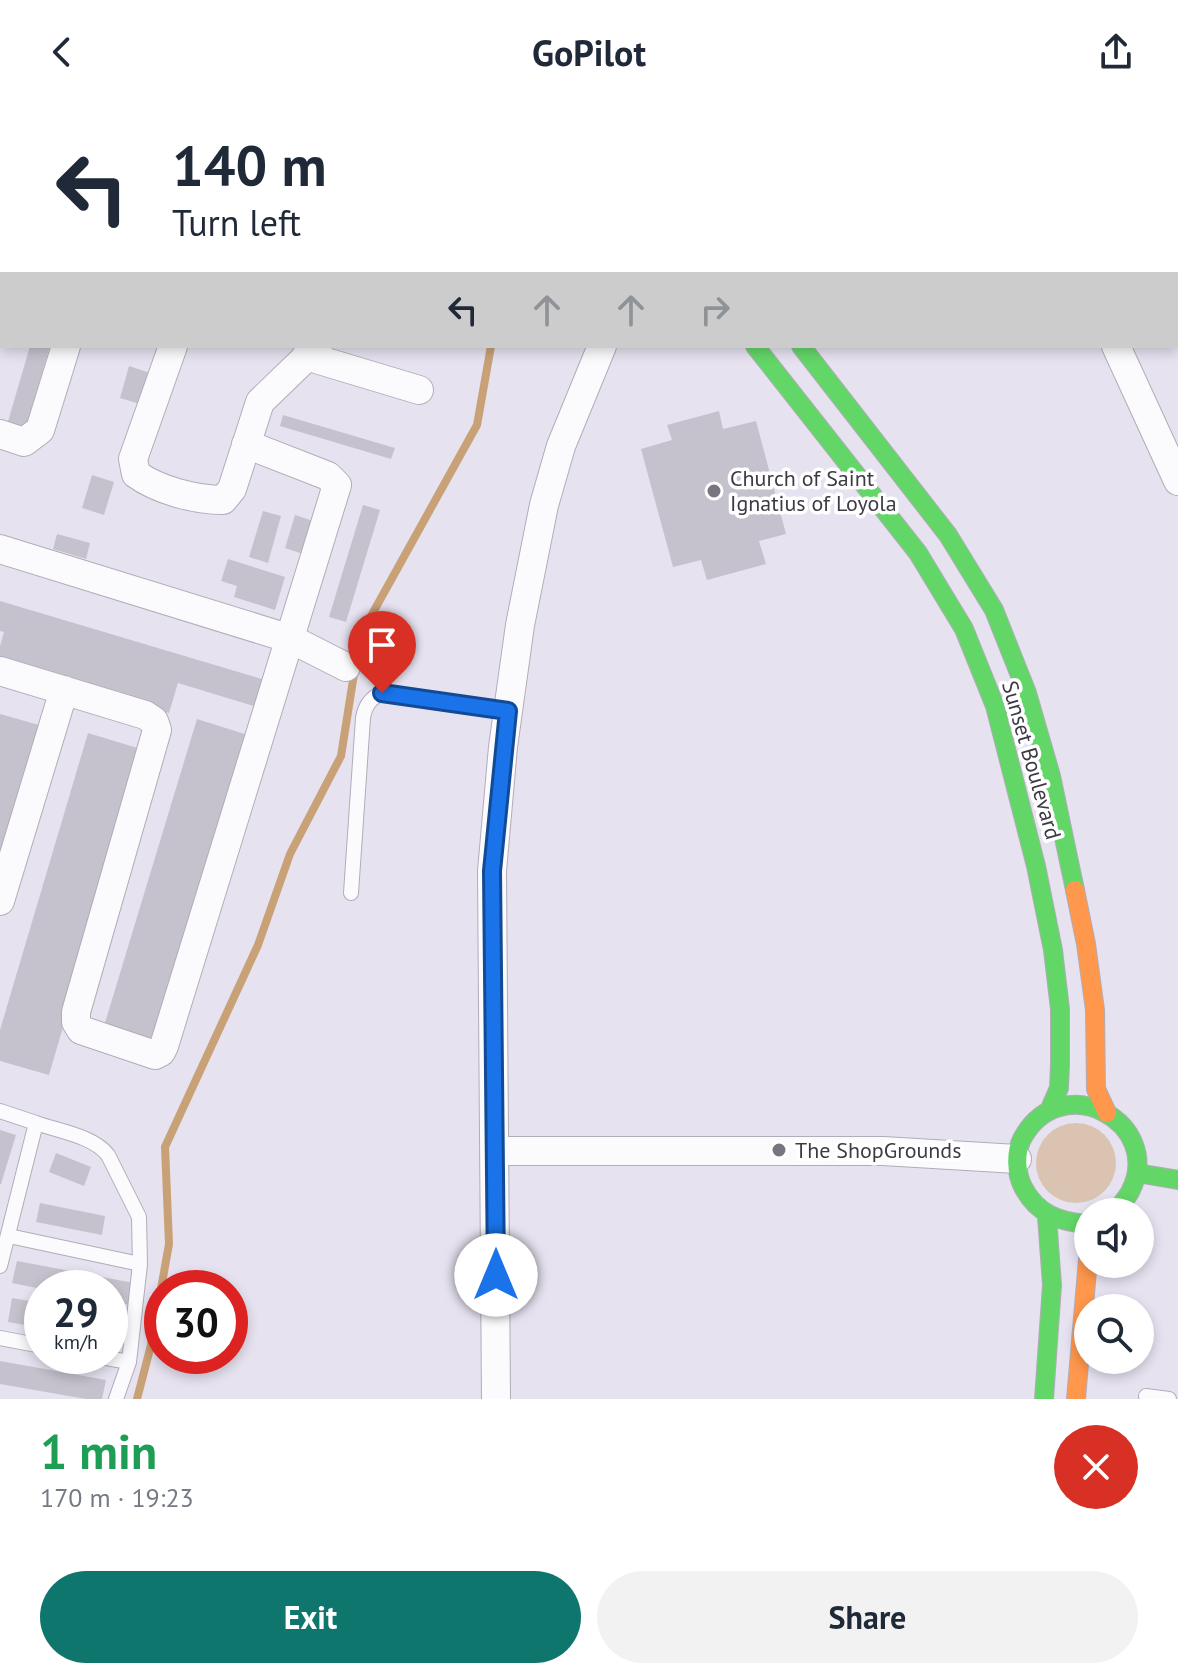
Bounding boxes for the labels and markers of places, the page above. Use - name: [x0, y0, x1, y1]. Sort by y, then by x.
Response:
- place label: Church of Saint Ignatius of Loyola: [730, 464, 897, 517]
- marker: Church of Saint Ignatius of Loyola: [705, 482, 723, 500]
- pin: [348, 611, 416, 693]
- place label: The ShopGrounds: [795, 1136, 961, 1164]
- marker: The ShopGrounds: [770, 1141, 788, 1159]

